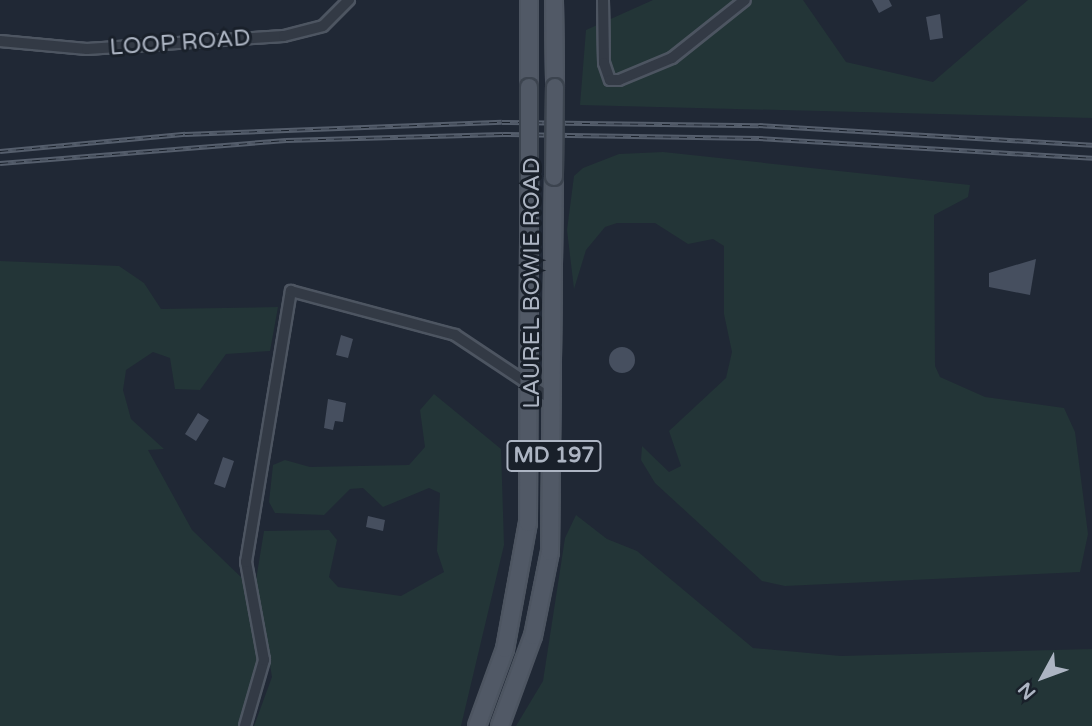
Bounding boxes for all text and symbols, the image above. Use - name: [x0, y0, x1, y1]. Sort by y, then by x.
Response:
- street label: LOOP ROAD: [109, 24, 251, 62]
- street label: LAUREL BOWIE ROAD: [518, 157, 546, 409]
- road number: MD 197: [505, 438, 603, 474]
- north arrow: [1008, 642, 1078, 712]
- text: N: [1014, 678, 1040, 704]

